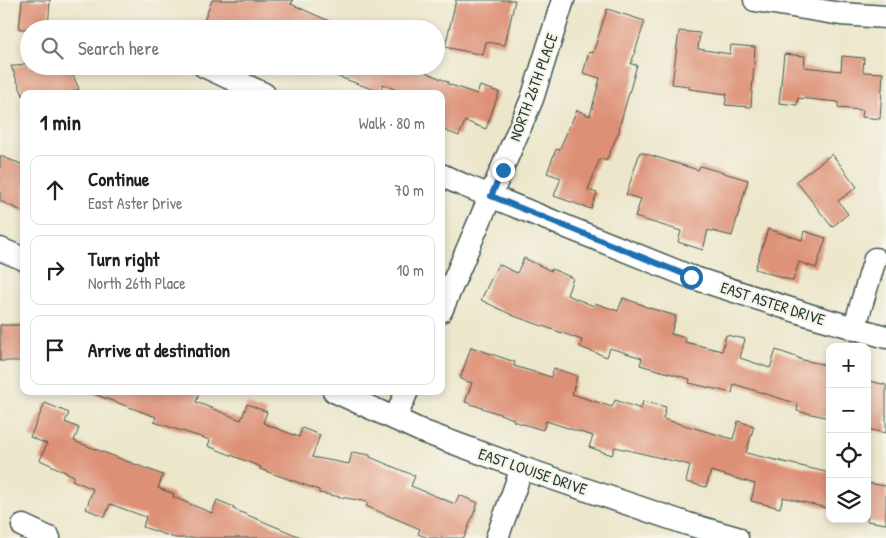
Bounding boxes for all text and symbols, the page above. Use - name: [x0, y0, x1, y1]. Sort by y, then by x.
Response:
- search box: [20, 20, 445, 75]
- street label: NORTH 26TH PLACE: [503, 30, 563, 144]
- icon: search: [38, 34, 66, 62]
- text: Search here: [78, 35, 159, 61]
- text: 1 min: [40, 108, 81, 137]
- text: Walk · 80 m: [359, 112, 425, 134]
- route end: [492, 159, 515, 182]
- text: Continue: [88, 166, 149, 192]
- icon: ahead: [41, 176, 69, 204]
- text: 70 m: [394, 179, 424, 201]
- text: East Aster Drive: [88, 192, 182, 214]
- text: Turn right: [88, 246, 159, 272]
- icon: right: [41, 256, 69, 284]
- text: 10 m: [396, 259, 424, 281]
- route start: [680, 266, 703, 289]
- text: North 26th Place: [88, 272, 186, 294]
- street label: EAST ASTER DRIVE: [718, 276, 828, 330]
- icon: arrive: [41, 336, 69, 364]
- text: Arrive at destination: [88, 337, 230, 363]
- map controls: [826, 343, 871, 523]
- button: +: [826, 343, 871, 388]
- button: −: [826, 388, 871, 433]
- button: locate: [826, 433, 871, 478]
- street label: EAST LOUISE DRIVE: [476, 442, 590, 500]
- button: layers: [826, 478, 871, 523]

